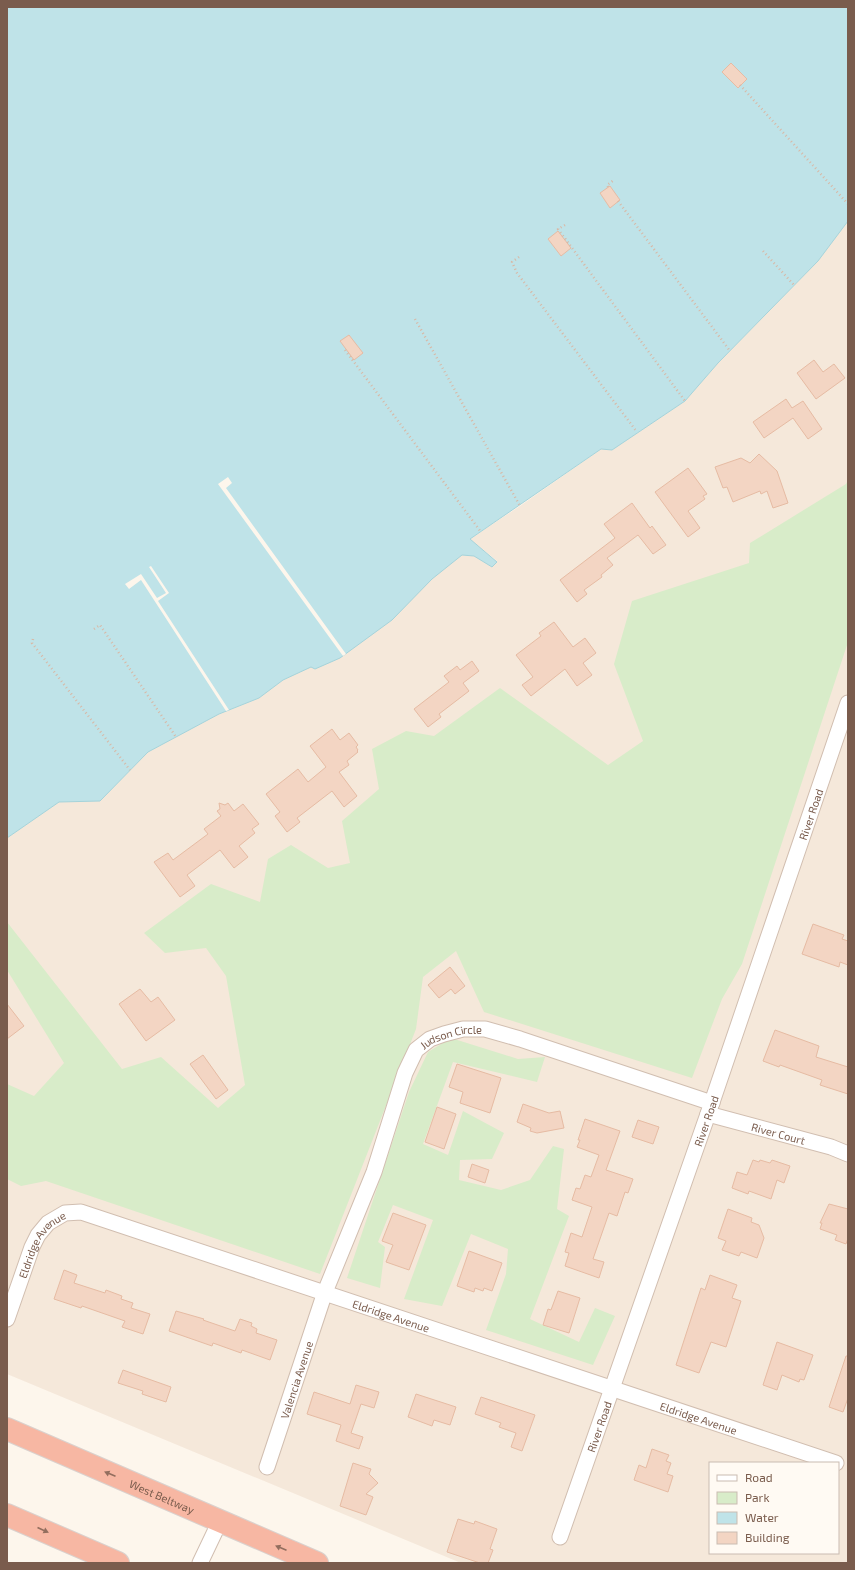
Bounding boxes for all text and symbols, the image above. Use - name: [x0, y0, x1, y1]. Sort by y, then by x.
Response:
- street label: River Road: [795, 787, 825, 841]
- street label: Judson Circle: [417, 1023, 482, 1051]
- street label: River Road: [691, 1093, 720, 1148]
- street label: River Court: [750, 1119, 807, 1146]
- street label: Eldridge Avenue: [15, 1208, 68, 1280]
- street label: Eldridge Avenue: [351, 1296, 432, 1334]
- street label: Valencia Avenue: [277, 1339, 315, 1420]
- street label: River Road: [584, 1399, 614, 1454]
- street label: Eldridge Avenue: [659, 1399, 739, 1436]
- legend: [709, 1462, 839, 1554]
- one-way arrow: [104, 1470, 116, 1476]
- text: Road: [745, 1470, 773, 1484]
- street label: West Beltway: [128, 1476, 197, 1516]
- text: Park: [745, 1490, 770, 1504]
- text: Water: [745, 1510, 779, 1524]
- one-way arrow: [37, 1527, 48, 1533]
- text: Building: [745, 1530, 790, 1544]
- one-way arrow: [274, 1544, 286, 1550]

